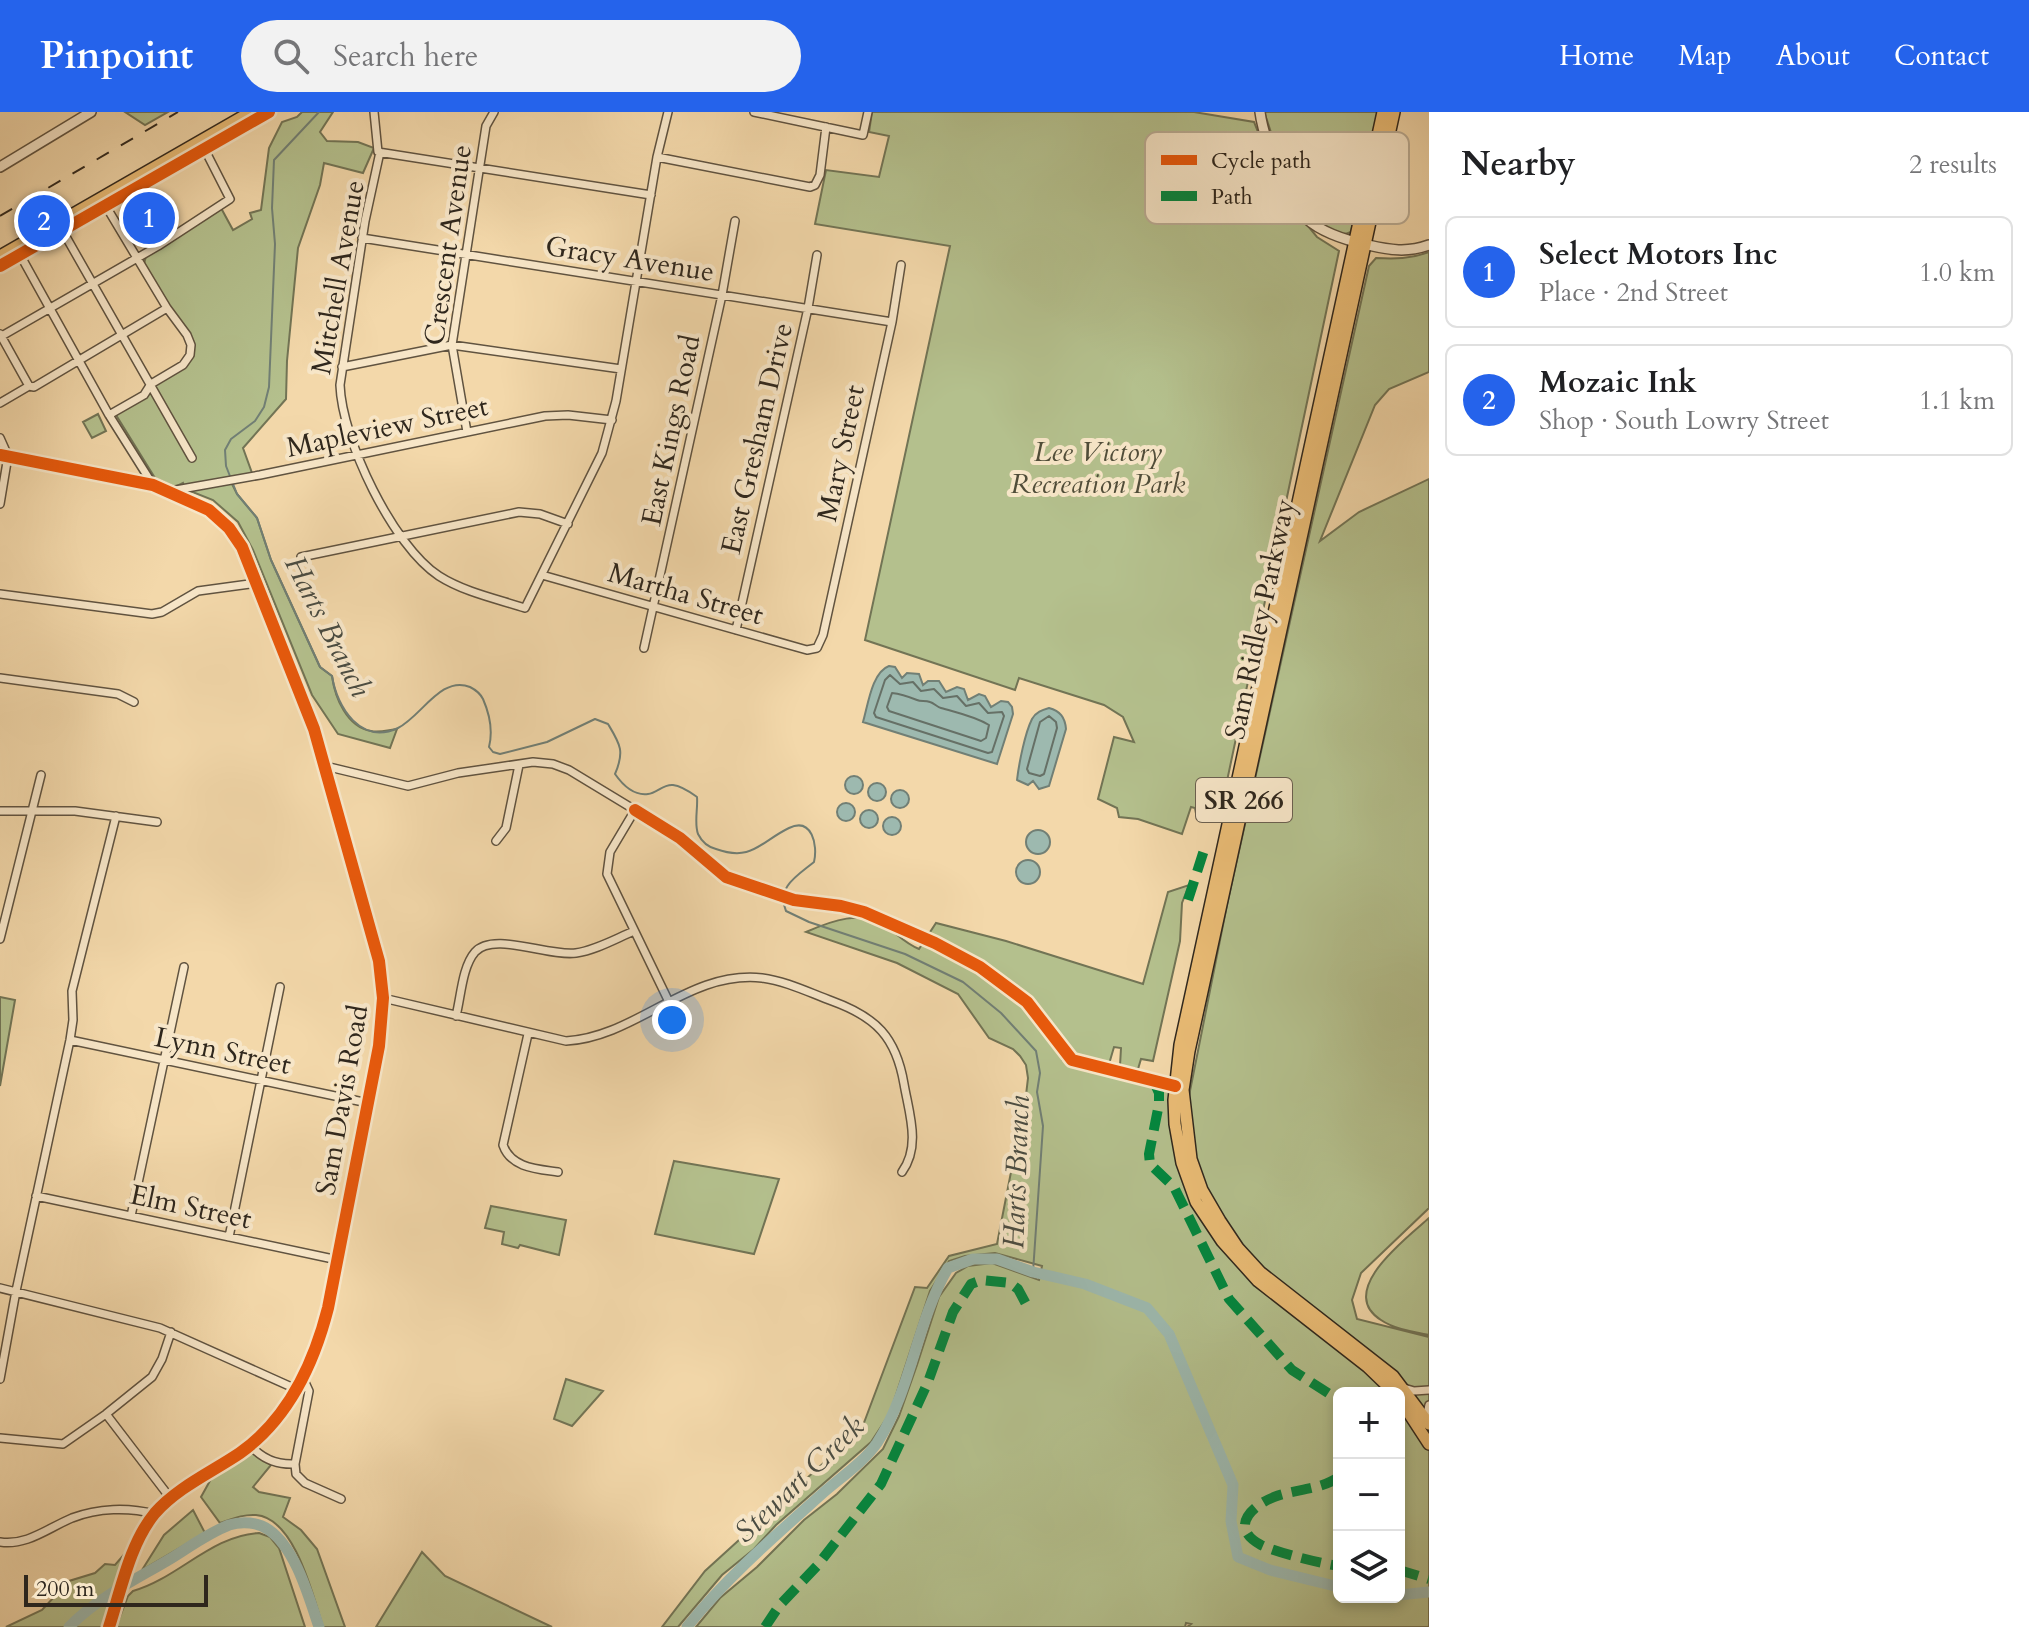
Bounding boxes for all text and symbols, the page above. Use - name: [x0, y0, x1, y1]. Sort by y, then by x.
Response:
- search box: [241, 20, 801, 92]
- text: Pinpoint: [40, 30, 193, 82]
- icon: search: [269, 34, 313, 78]
- text: Search here: [333, 36, 478, 77]
- text: Home: [1559, 37, 1634, 75]
- text: Map: [1678, 37, 1732, 75]
- text: About: [1776, 37, 1850, 75]
- text: Contact: [1894, 37, 1989, 75]
- legend: [1145, 132, 1409, 224]
- text: Nearby: [1461, 141, 1576, 187]
- street label: Crescent Avenue: [415, 142, 481, 348]
- text: Cycle path: [1211, 146, 1311, 176]
- text: 2 results: [1909, 147, 1997, 182]
- street label: Mitchell Avenue: [302, 177, 374, 377]
- text: Path: [1211, 182, 1253, 212]
- pin: 1: [123, 188, 175, 248]
- pin: 2: [18, 191, 70, 251]
- street label: Gracy Avenue: [543, 227, 717, 291]
- text: Select Motors Inc: [1539, 234, 1778, 275]
- text: 1: [1482, 255, 1496, 290]
- text: 1.0 km: [1919, 255, 1995, 290]
- text: Place · 2nd Street: [1539, 275, 1728, 310]
- street label: East Gresham Drive: [712, 319, 802, 557]
- street label: East Kings Road: [632, 331, 710, 529]
- text: Mozaic Ink: [1539, 362, 1697, 403]
- street label: Mary Street: [808, 381, 874, 525]
- text: 2: [1482, 383, 1496, 418]
- text: 1.1 km: [1919, 383, 1995, 418]
- street label: Mapleview Street: [283, 387, 492, 467]
- text: Shop · South Lowry Street: [1539, 403, 1829, 438]
- park label: Lee Victory Recreation Park: [1011, 433, 1186, 503]
- street label: Sam Ridley Parkway: [1216, 495, 1304, 743]
- water label: Harts Branch: [274, 548, 381, 705]
- street label: Martha Street: [604, 554, 768, 634]
- road number: SR 266: [1196, 778, 1292, 822]
- your location: [652, 1000, 692, 1040]
- street label: Sam Davis Road: [307, 1002, 377, 1198]
- street label: Lynn Street: [151, 1018, 295, 1084]
- water label: Harts Branch: [993, 1094, 1040, 1250]
- street label: Elm Street: [127, 1176, 255, 1238]
- map controls: [1333, 1387, 1405, 1603]
- button: +: [1333, 1387, 1405, 1459]
- water label: Stewart Creek: [725, 1406, 874, 1552]
- button: −: [1333, 1459, 1405, 1531]
- button: layers: [1333, 1531, 1405, 1603]
- scale bar: [24, 1571, 208, 1607]
- text: 200 m: [36, 1574, 94, 1604]

